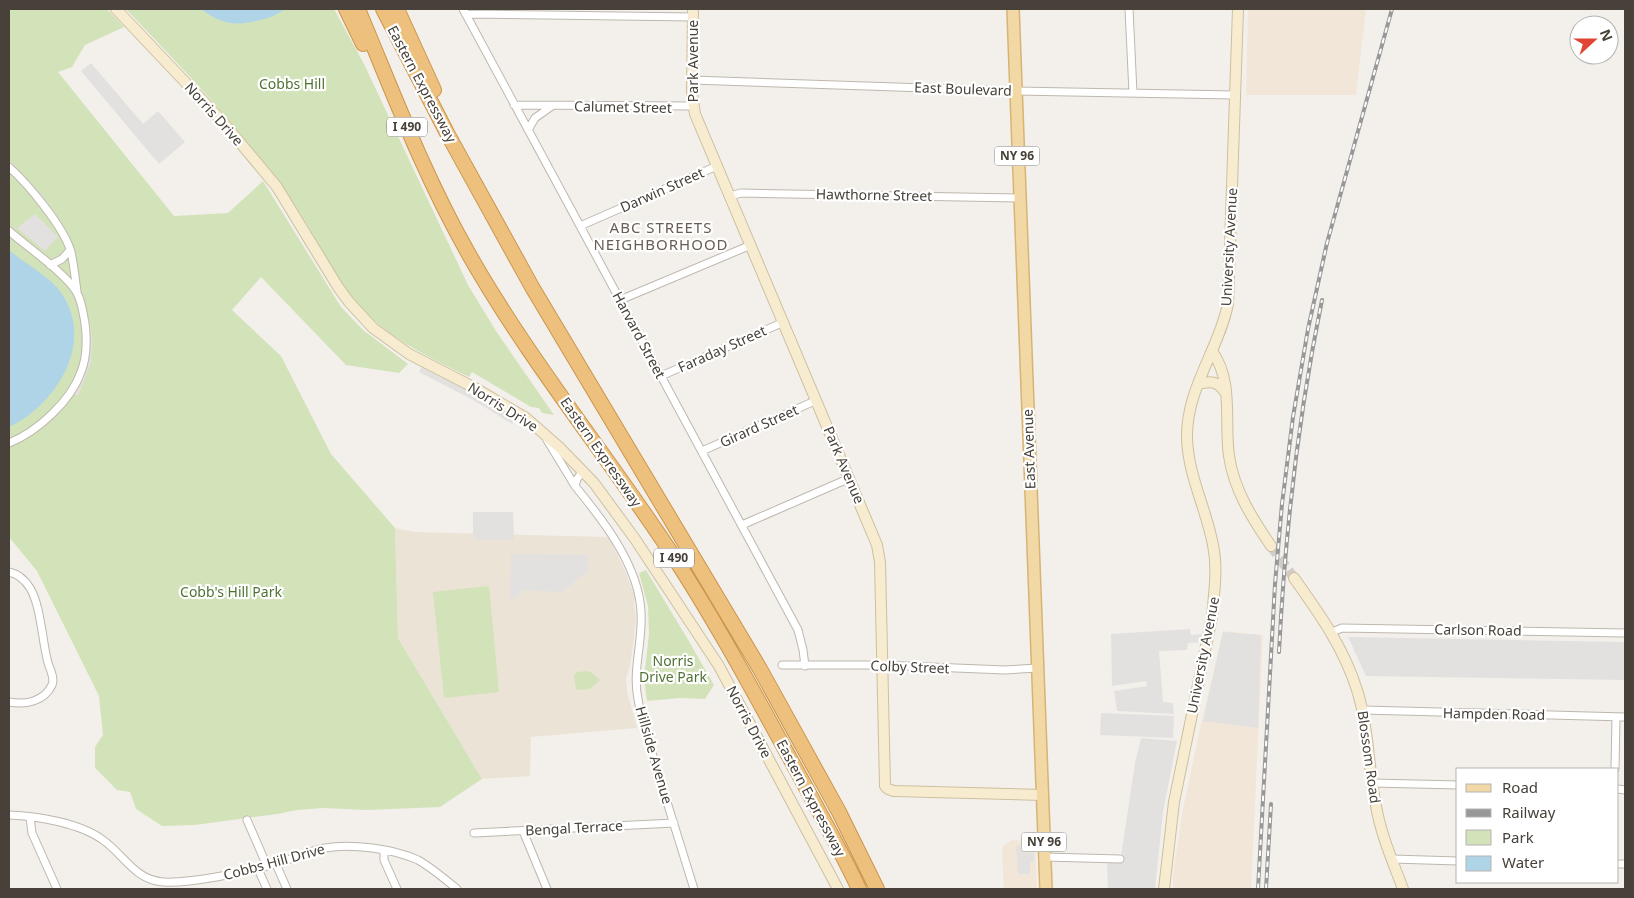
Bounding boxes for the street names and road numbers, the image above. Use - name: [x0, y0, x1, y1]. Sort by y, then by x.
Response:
- street label: Park Avenue: [683, 20, 702, 102]
- street label: Eastern Expressway: [384, 22, 462, 146]
- street label: East Boulevard: [914, 77, 1012, 100]
- street label: Norris Drive: [181, 78, 248, 150]
- street label: Calumet Street: [574, 96, 672, 117]
- road number: I 490: [387, 118, 427, 136]
- road number: NY 96: [994, 146, 1040, 166]
- street label: Darwin Street: [617, 163, 707, 216]
- street label: Hawthorne Street: [816, 184, 932, 205]
- street label: University Avenue: [1216, 187, 1241, 307]
- street label: Harvard Street: [609, 288, 670, 382]
- street label: Faraday Street: [675, 321, 769, 377]
- street label: Norris Drive: [465, 378, 542, 436]
- street label: Eastern Expressway: [556, 393, 647, 511]
- street label: Girard Street: [717, 400, 801, 451]
- street label: East Avenue: [1018, 409, 1039, 489]
- street label: Park Avenue: [820, 423, 869, 507]
- road number: I 490: [654, 548, 694, 568]
- street label: University Avenue: [1182, 595, 1223, 715]
- street label: Carlson Road: [1434, 619, 1522, 640]
- street label: Colby Street: [870, 656, 950, 677]
- street label: Norris Drive: [722, 682, 776, 761]
- street label: Hampden Road: [1443, 703, 1545, 724]
- street label: Hillside Avenue: [631, 704, 678, 806]
- street label: Blossom Road: [1354, 709, 1385, 805]
- street label: Eastern Expressway: [773, 736, 851, 860]
- street label: Bengal Terrace: [525, 815, 623, 840]
- road number: NY 96: [1022, 832, 1066, 852]
- street label: Cobbs Hill Drive: [221, 839, 327, 884]

